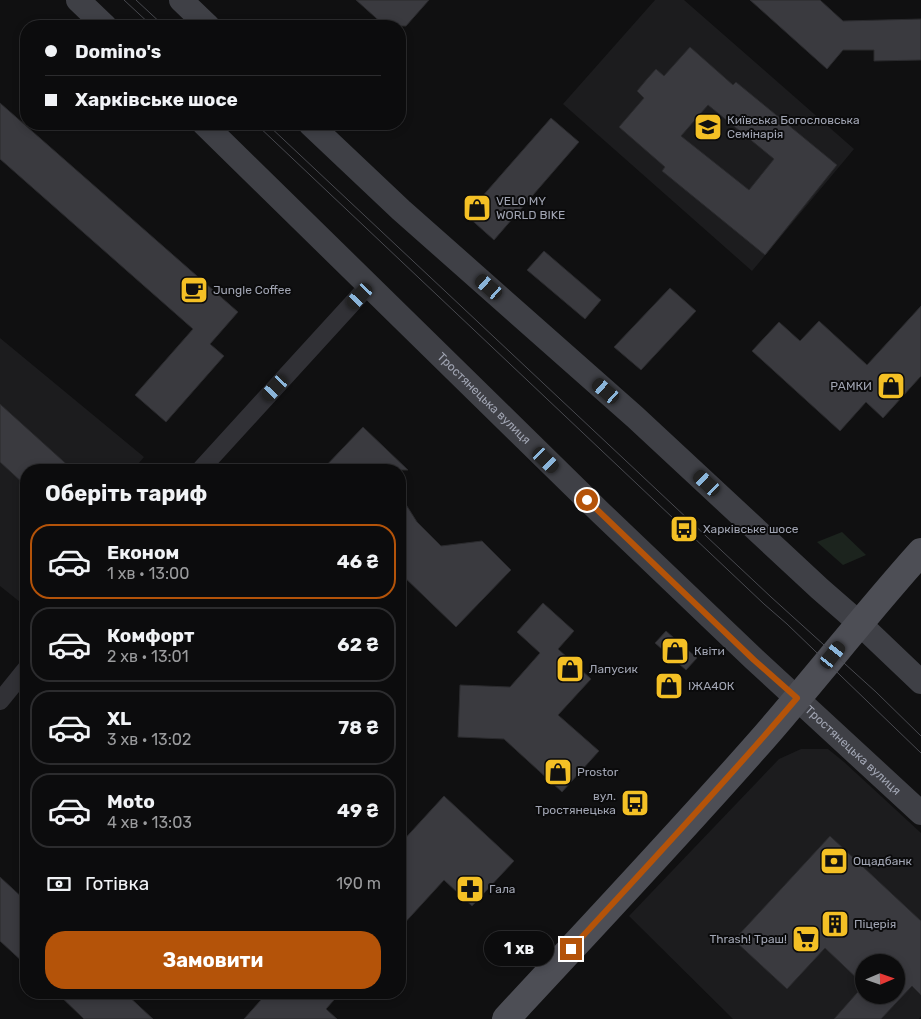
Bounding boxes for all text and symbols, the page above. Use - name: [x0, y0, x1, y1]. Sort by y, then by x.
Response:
- text: Domino's: [75, 40, 161, 63]
- text: Харківське шосе: [75, 88, 238, 111]
- school or university icon: Київська Богословська Семінарія: [693, 112, 723, 142]
- place label: Київська Богословська Семінарія: [727, 113, 860, 141]
- shop icon: VELO MY WORLD BIKE: [462, 193, 492, 223]
- place label: VELO MY WORLD BIKE: [496, 194, 565, 222]
- car: [472, 271, 505, 303]
- cafe icon: Jungle Coffee: [179, 275, 209, 305]
- car: [344, 280, 375, 312]
- place label: Jungle Coffee: [213, 283, 291, 297]
- street label: Тростянецька вулиця: [434, 350, 534, 447]
- shop icon: РАМКИ: [876, 371, 906, 401]
- car: [259, 372, 290, 404]
- car: [589, 375, 622, 407]
- place label: РАМКИ: [830, 379, 872, 393]
- car: [529, 444, 562, 476]
- car: [690, 467, 723, 499]
- text: Оберіть тариф: [45, 480, 207, 507]
- route start: [576, 489, 598, 511]
- bus stop icon: Харківське шосе: [669, 514, 699, 544]
- place label: Харківське шосе: [703, 522, 799, 536]
- icon: car: [47, 539, 92, 584]
- text: Економ: [107, 541, 179, 564]
- text: 46 ₴: [337, 550, 379, 573]
- text: 1 хв · 13:00: [107, 564, 189, 583]
- icon: car: [47, 622, 92, 667]
- text: Комфорт: [107, 624, 194, 647]
- text: 62 ₴: [337, 633, 379, 656]
- shop icon: Квіти: [660, 636, 690, 666]
- car: [817, 639, 848, 671]
- place label: Квіти: [694, 644, 725, 658]
- text: 2 хв · 13:01: [107, 647, 189, 666]
- shop icon: Лапусик: [555, 654, 585, 684]
- place label: Лапусик: [589, 662, 638, 676]
- shop icon: IЖА4ОК: [654, 671, 684, 701]
- place label: IЖА4ОК: [688, 679, 735, 693]
- street label: Тростянецька вулиця: [802, 703, 904, 798]
- icon: car: [47, 705, 92, 750]
- text: XL: [107, 707, 131, 730]
- text: 78 ₴: [338, 716, 379, 739]
- text: 3 хв · 13:02: [107, 730, 191, 749]
- shop icon: Prostor: [543, 757, 573, 787]
- place label: Prostor: [577, 765, 619, 779]
- icon: car: [47, 788, 92, 833]
- bus stop icon: вул. Тростянецька: [620, 788, 650, 818]
- place label: вул. Тростянецька: [535, 789, 616, 817]
- text: Moto: [107, 790, 155, 813]
- text: 49 ₴: [337, 799, 379, 822]
- text: 4 хв · 13:03: [107, 813, 192, 832]
- bank icon: Ощадбанк: [819, 846, 849, 876]
- place label: Ощадбанк: [853, 854, 913, 868]
- icon: cash: [45, 870, 73, 898]
- text: Готівка: [85, 872, 149, 895]
- text: 190 m: [336, 874, 381, 893]
- pharmacy icon: Гала: [455, 874, 485, 904]
- place label: Гала: [489, 882, 515, 896]
- building icon: Піцерія: [820, 909, 850, 939]
- place label: Піцерія: [854, 917, 896, 931]
- supermarket icon: Thrash! Траш!: [791, 924, 821, 954]
- button: Замовити: [45, 931, 381, 989]
- callout: 1 хв: [484, 932, 554, 966]
- place label: Thrash! Траш!: [709, 932, 787, 946]
- route end: [560, 938, 582, 960]
- text: 1 хв: [504, 939, 534, 958]
- north arrow: [855, 954, 905, 1004]
- map controls: [855, 954, 905, 1004]

